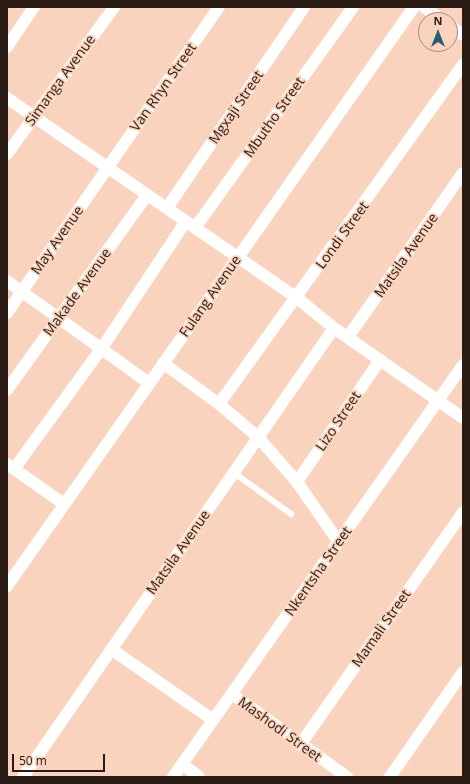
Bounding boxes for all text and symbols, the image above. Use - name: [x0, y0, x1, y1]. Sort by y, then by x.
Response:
- north arrow: [418, 12, 458, 52]
- text: N: [434, 13, 442, 28]
- street label: Simanga Avenue: [21, 31, 99, 129]
- street label: Van Rhyn Street: [126, 40, 200, 134]
- street label: Mgxaji Street: [205, 67, 267, 147]
- street label: Mbutho Street: [240, 73, 308, 161]
- street label: Londi Street: [312, 198, 372, 272]
- street label: May Avenue: [27, 203, 87, 277]
- street label: Matsila Avenue: [371, 210, 441, 300]
- street label: Makade Avenue: [40, 245, 114, 339]
- street label: Fulang Avenue: [176, 252, 244, 340]
- street label: Lizo Street: [312, 388, 364, 454]
- street label: Matsila Avenue: [143, 507, 213, 597]
- street label: Nkentsha Street: [281, 523, 355, 619]
- street label: Mamali Street: [348, 586, 414, 670]
- street label: Mashodi Street: [235, 693, 325, 765]
- scale bar: [14, 746, 107, 772]
- text: 50 m: [19, 752, 47, 769]

